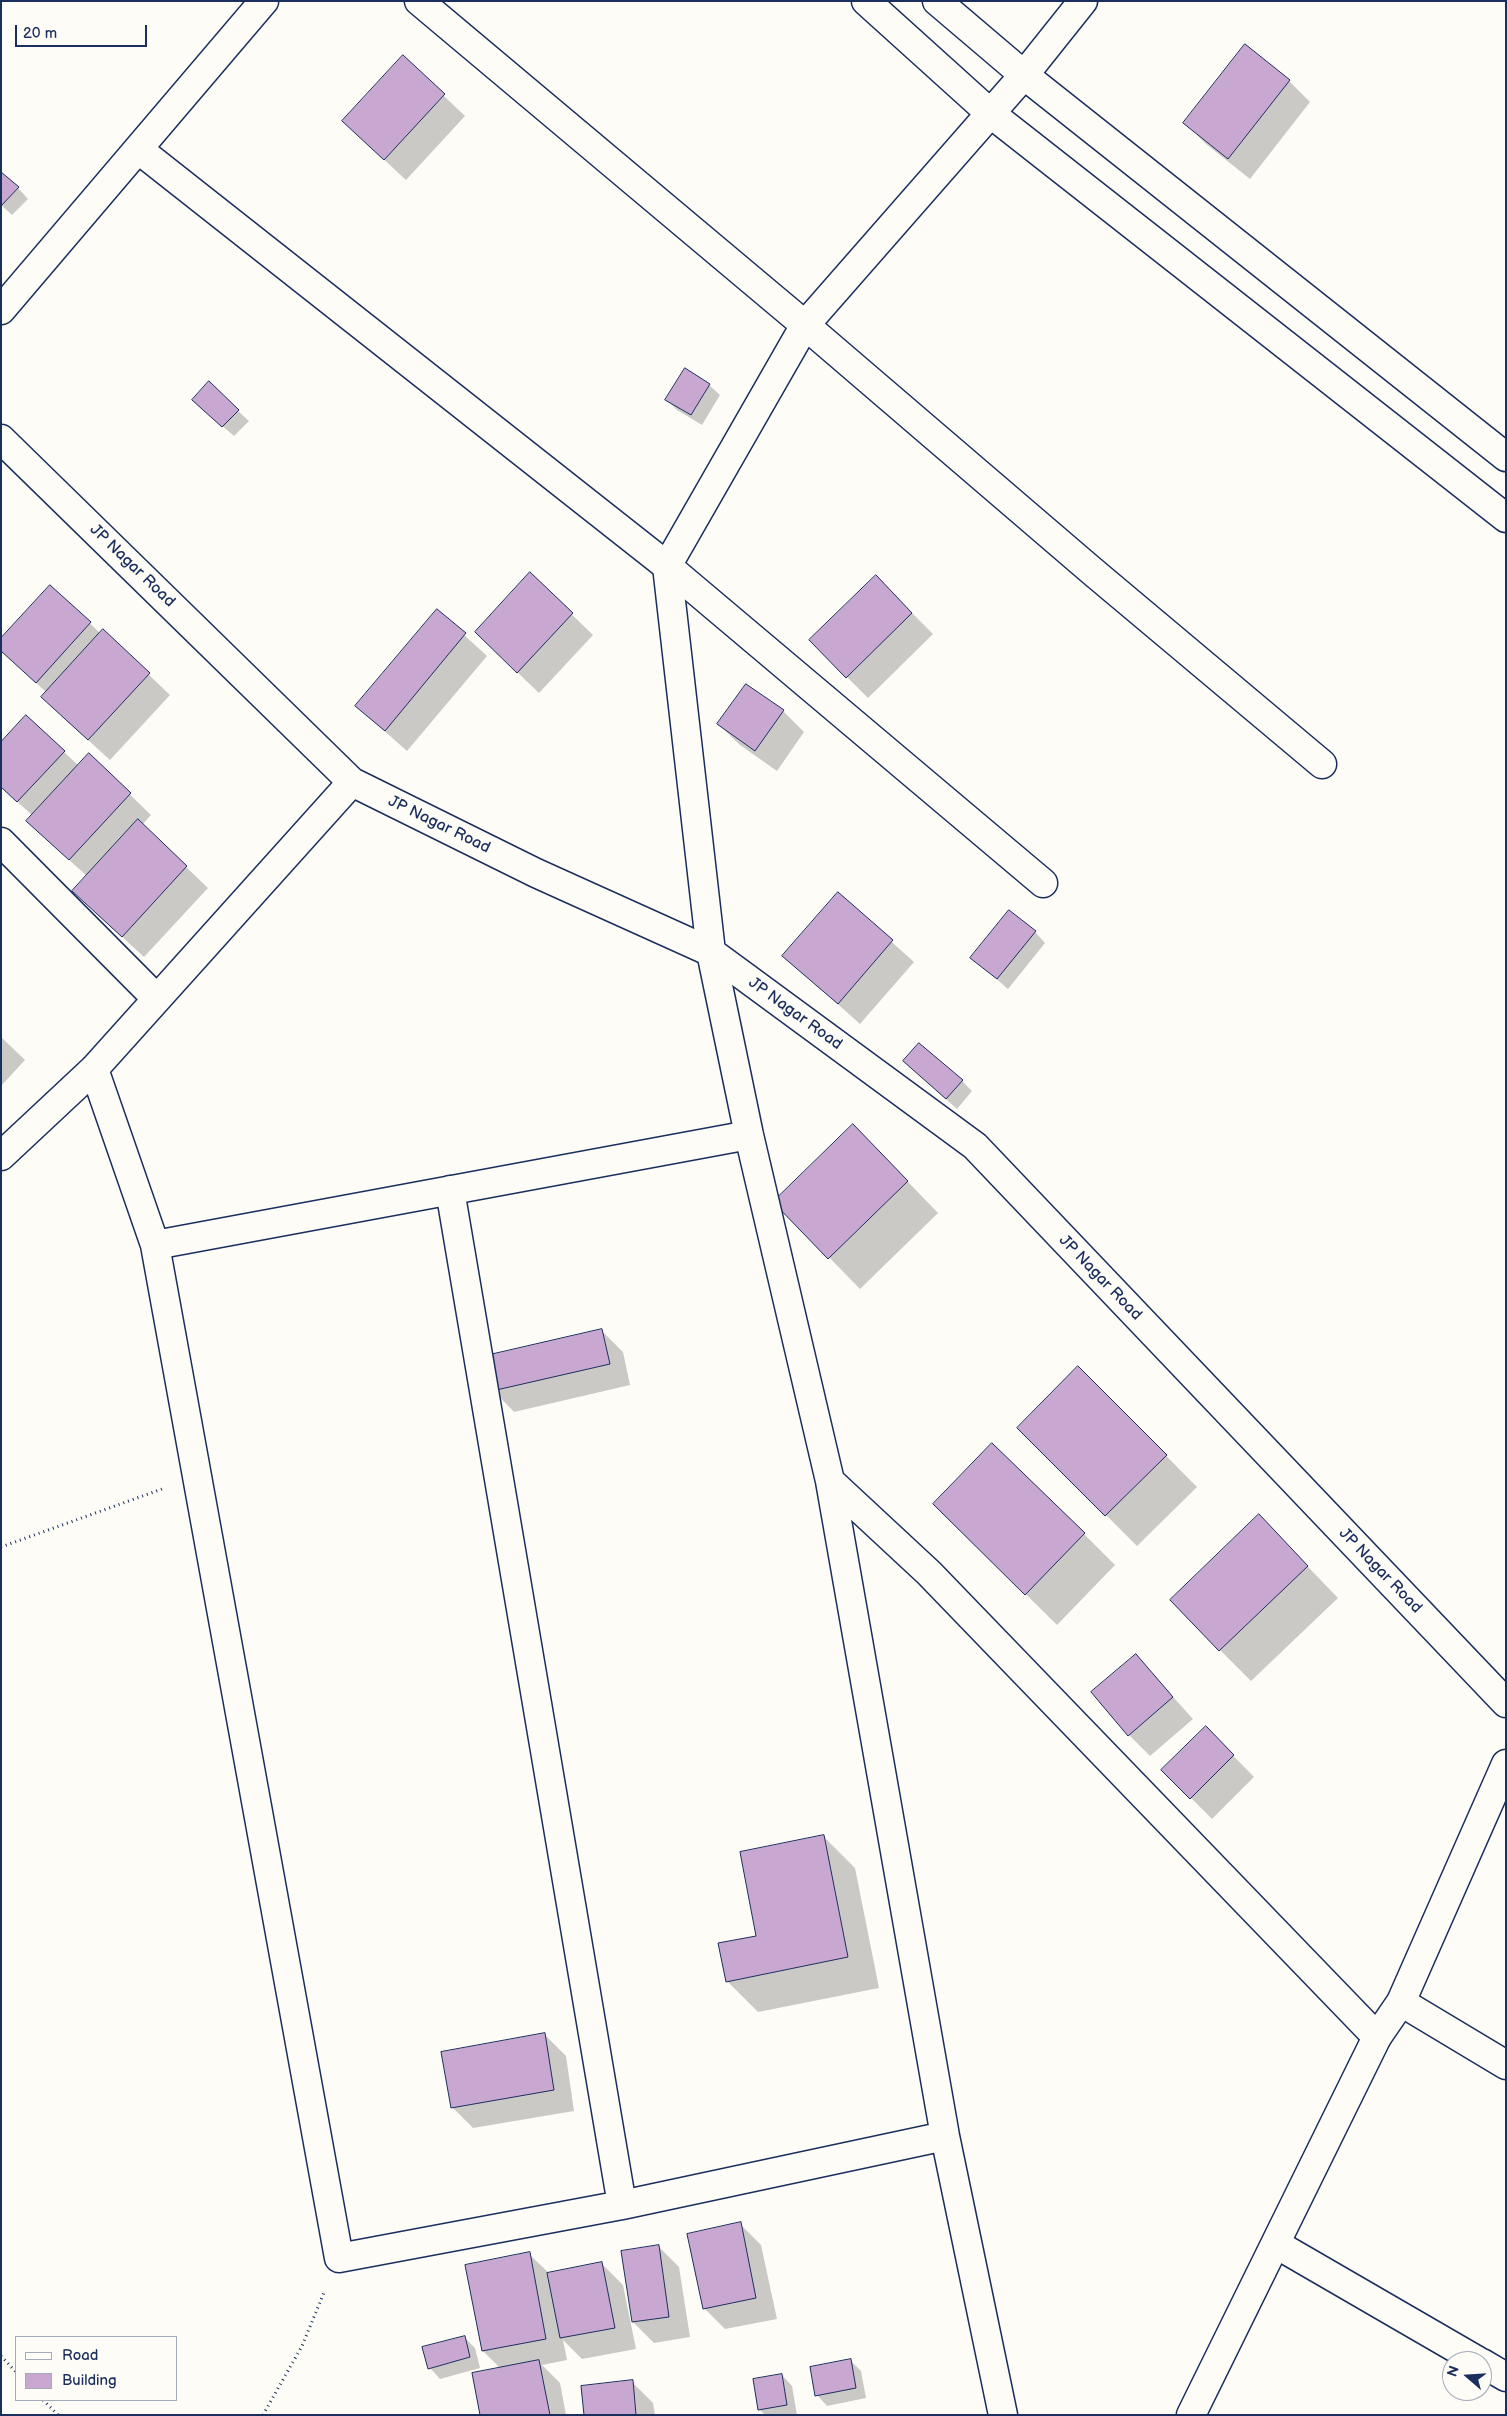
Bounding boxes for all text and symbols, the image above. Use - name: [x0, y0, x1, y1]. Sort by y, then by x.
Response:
- scale bar: [18, 15, 150, 47]
- text: 20 m: [23, 24, 57, 43]
- street label: JP Nagar Road: [85, 520, 179, 612]
- street label: JP Nagar Road: [385, 792, 493, 858]
- street label: JP Nagar Road: [744, 974, 846, 1054]
- street label: JP Nagar Road: [1054, 1231, 1146, 1325]
- street label: JP Nagar Road: [1334, 1524, 1426, 1618]
- legend: [15, 2336, 178, 2401]
- text: Road: [62, 2346, 98, 2365]
- north arrow: [1442, 2351, 1492, 2401]
- text: N: [1444, 2364, 1463, 2379]
- text: Building: [62, 2371, 117, 2390]

